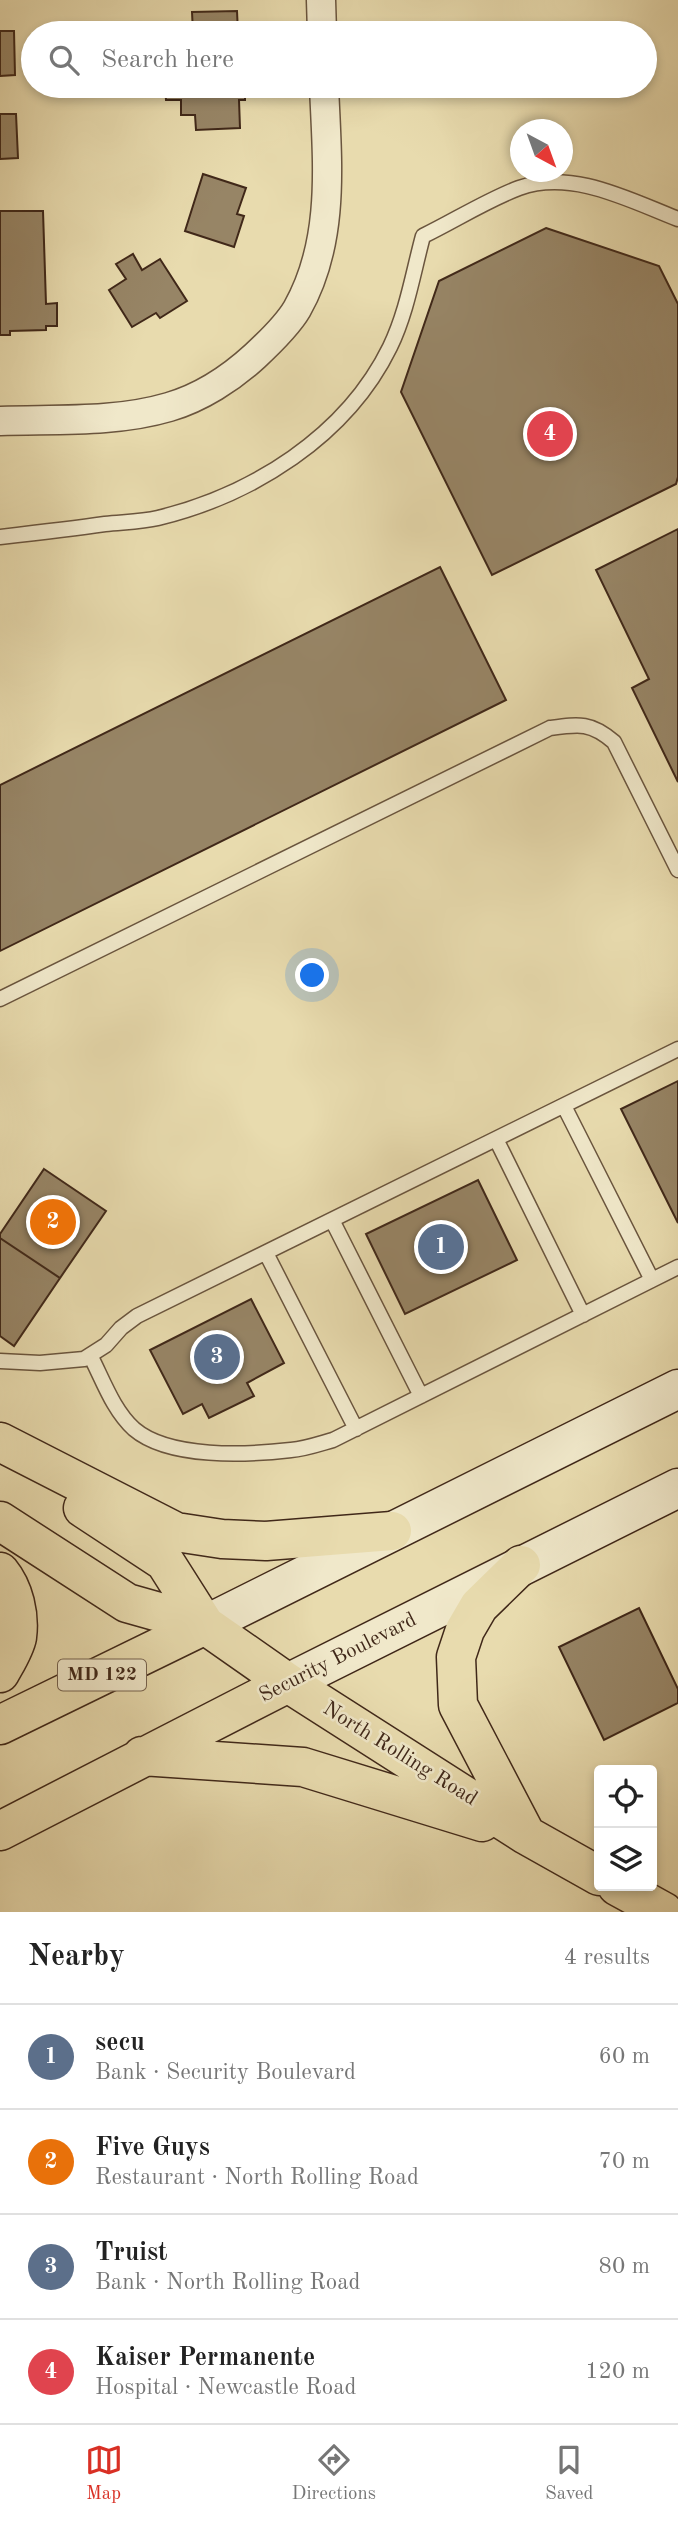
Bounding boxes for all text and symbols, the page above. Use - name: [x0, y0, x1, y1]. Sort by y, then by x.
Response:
- search box: [21, 21, 657, 98]
- icon: search: [45, 41, 83, 79]
- text: Search here: [101, 47, 234, 73]
- north arrow: [510, 119, 573, 182]
- pin: 4: [527, 408, 573, 460]
- your location: [295, 958, 329, 992]
- pin: 2: [30, 1196, 76, 1248]
- pin: 1: [418, 1221, 464, 1273]
- pin: 3: [194, 1331, 240, 1383]
- street label: Security Boulevard: [256, 1609, 420, 1707]
- road number: MD 122: [58, 1660, 146, 1690]
- street label: North Rolling Road: [319, 1698, 481, 1810]
- map controls: [594, 1765, 657, 1891]
- button: locate: [594, 1765, 657, 1828]
- button: layers: [594, 1828, 657, 1891]
- text: Nearby: [28, 1942, 125, 1972]
- text: 4 results: [564, 1946, 650, 1969]
- text: secu: [95, 2030, 145, 2056]
- text: 1: [44, 2045, 58, 2068]
- text: 60 m: [599, 2045, 650, 2068]
- text: Bank · Security Boulevard: [95, 2061, 356, 2084]
- text: Five Guys: [95, 2135, 210, 2161]
- text: 2: [44, 2150, 58, 2173]
- text: 70 m: [599, 2150, 650, 2173]
- text: Restaurant · North Rolling Road: [95, 2166, 419, 2189]
- text: Truist: [95, 2240, 168, 2266]
- text: 3: [44, 2255, 58, 2278]
- text: 80 m: [599, 2255, 650, 2278]
- text: Bank · North Rolling Road: [95, 2271, 361, 2294]
- text: Kaiser Permanente: [95, 2345, 315, 2371]
- text: 4: [44, 2360, 58, 2383]
- text: 120 m: [585, 2360, 650, 2383]
- text: Hospital · Newcastle Road: [95, 2376, 357, 2399]
- tab: Map: [85, 2441, 123, 2506]
- tab: Directions: [292, 2441, 376, 2506]
- tab: Saved: [545, 2441, 593, 2506]

